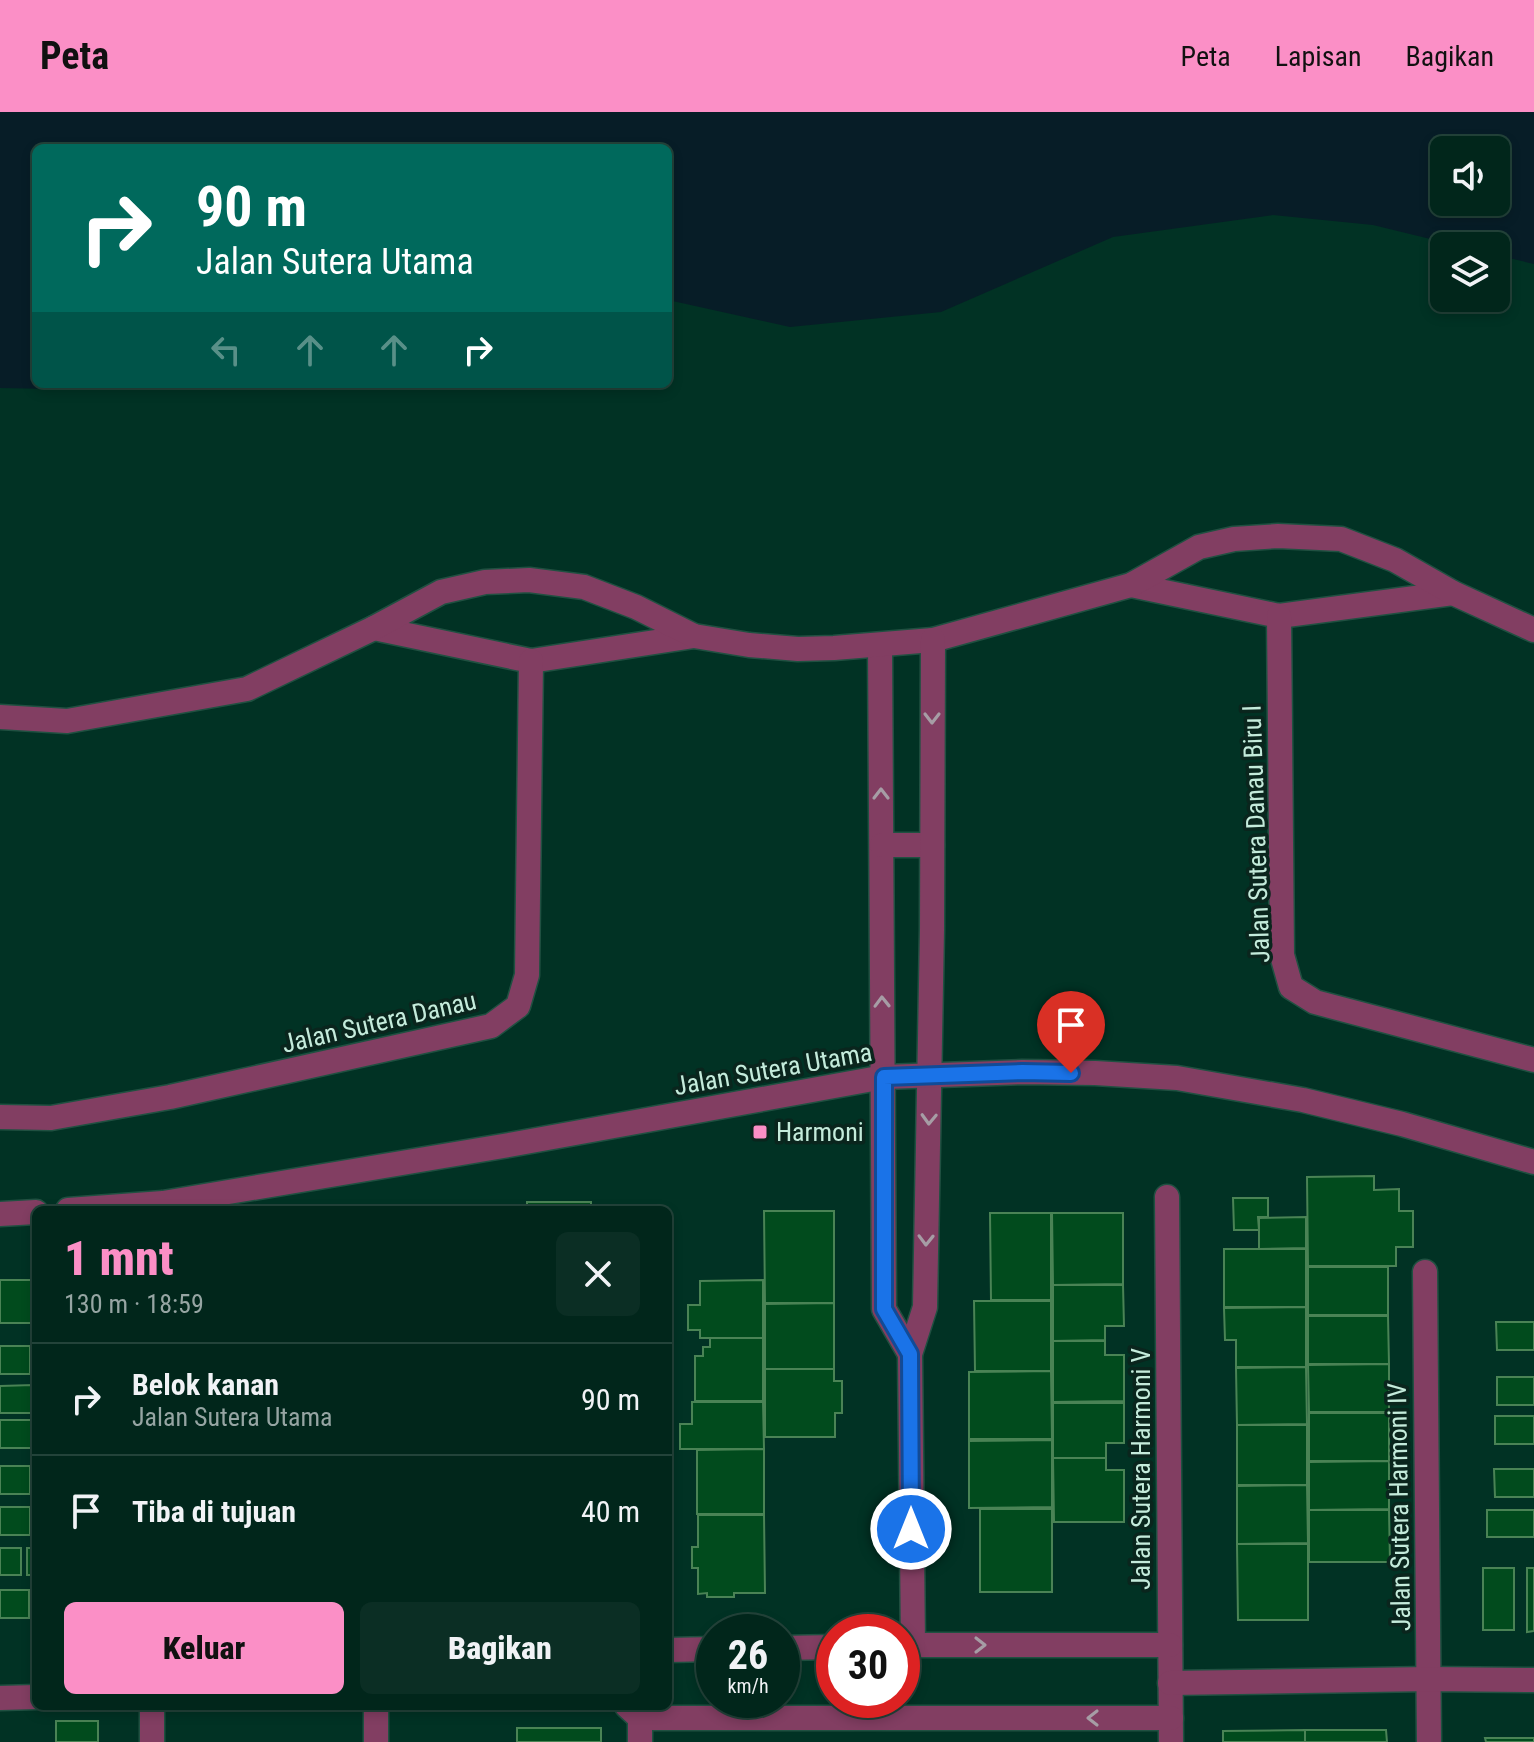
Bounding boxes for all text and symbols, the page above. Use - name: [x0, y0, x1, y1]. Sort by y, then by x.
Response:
- text: Peta: [40, 34, 109, 78]
- text: Peta: [1181, 40, 1231, 73]
- text: Lapisan: [1275, 40, 1361, 73]
- text: Bagikan: [1405, 40, 1494, 73]
- map controls: [1430, 136, 1510, 312]
- button: sound: [1430, 136, 1510, 216]
- text: 90 m: [196, 174, 307, 240]
- icon: right: [64, 176, 168, 280]
- button: layers: [1430, 232, 1510, 312]
- text: Jalan Sutera Utama: [196, 241, 474, 283]
- icon: left: [204, 328, 248, 372]
- icon: ahead: [288, 328, 332, 372]
- icon: ahead: [372, 328, 416, 372]
- icon: right: [456, 328, 500, 372]
- street label: Jalan Sutera Danau Biru I: [1237, 705, 1275, 963]
- one-way arrow: [924, 712, 941, 725]
- one-way arrow: [872, 787, 890, 800]
- street label: Jalan Sutera Danau: [279, 985, 479, 1059]
- pin: [1037, 991, 1105, 1073]
- one-way arrow: [874, 995, 891, 1008]
- icon: arrive: [1049, 1003, 1093, 1047]
- street label: Jalan Sutera Utama: [672, 1037, 874, 1101]
- one-way arrow: [920, 1113, 937, 1126]
- place label: Harmoni: [776, 1117, 864, 1147]
- marker: Harmoni: [751, 1123, 769, 1141]
- text: 1 mnt: [64, 1230, 174, 1287]
- button: close: [556, 1232, 640, 1316]
- one-way arrow: [917, 1234, 935, 1247]
- text: 130 m · 18:59: [64, 1289, 204, 1319]
- street label: Jalan Sutera Harmoni V: [1126, 1348, 1156, 1590]
- text: Belok kanan: [132, 1367, 279, 1402]
- icon: right: [64, 1377, 108, 1421]
- text: 90 m: [581, 1382, 640, 1417]
- street label: Jalan Sutera Harmoni IV: [1382, 1382, 1416, 1631]
- text: Jalan Sutera Utama: [132, 1402, 333, 1432]
- position arrow: [869, 1487, 953, 1571]
- icon: arrive: [64, 1489, 108, 1533]
- text: Tiba di tujuan: [132, 1494, 296, 1529]
- text: 40 m: [581, 1494, 640, 1529]
- button: Keluar: [64, 1602, 344, 1694]
- button: Bagikan: [360, 1602, 640, 1694]
- speed limit sign: 30: [816, 1614, 920, 1718]
- text: 26: [728, 1632, 768, 1679]
- one-way arrow: [974, 1636, 987, 1654]
- text: km/h: [727, 1674, 769, 1698]
- one-way arrow: [1086, 1709, 1099, 1727]

